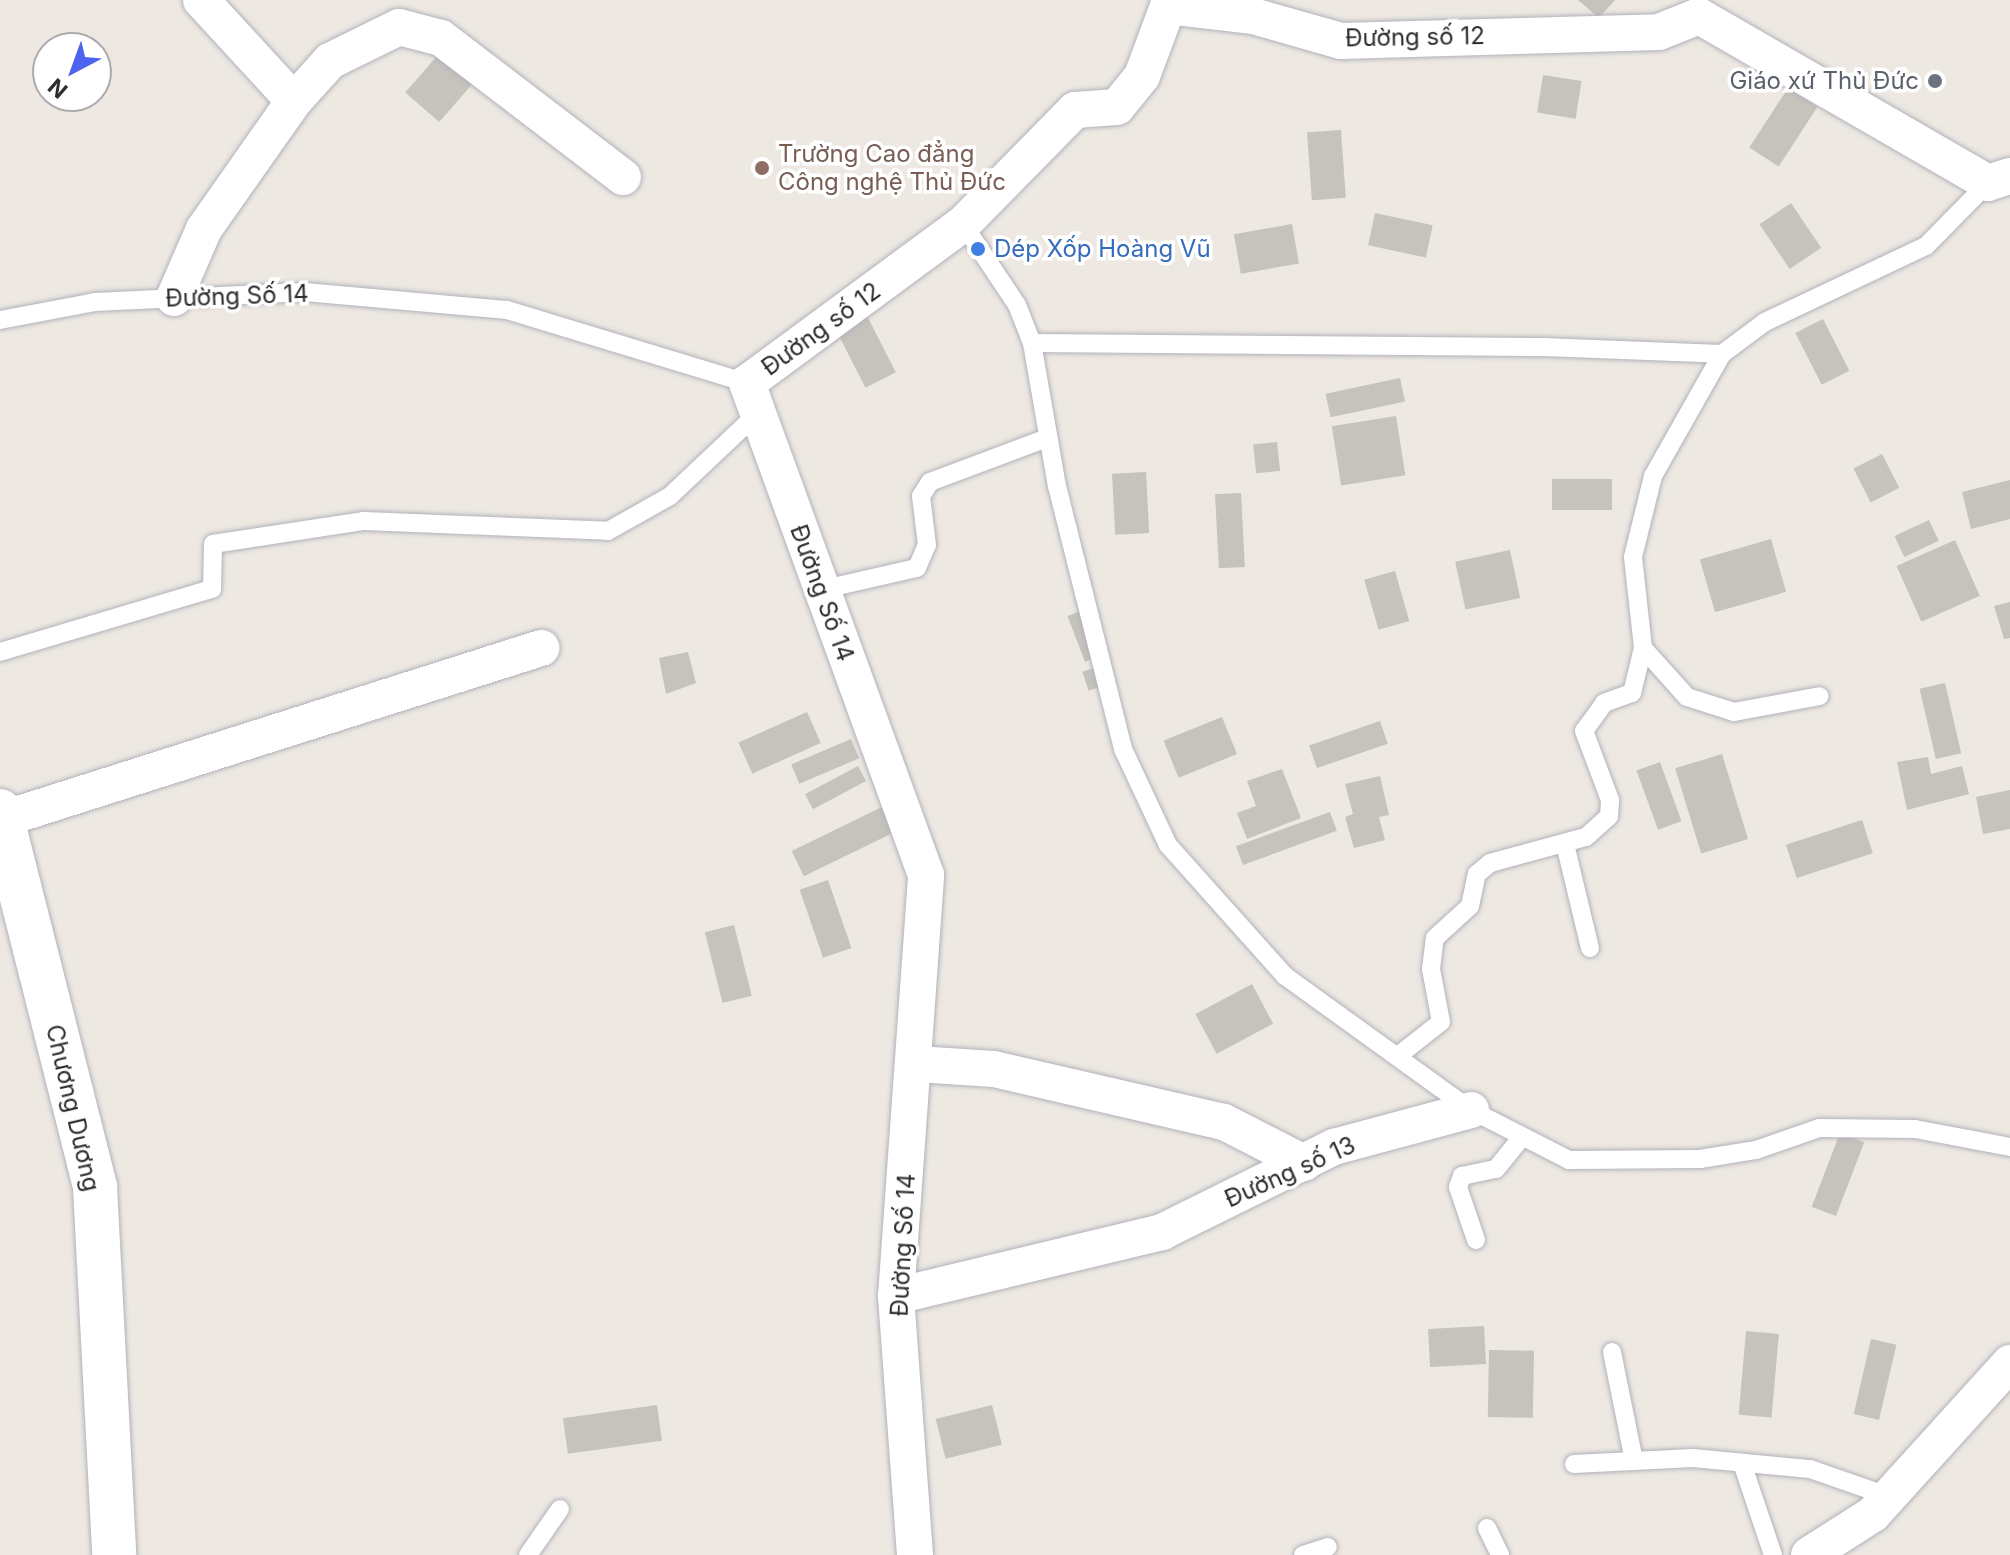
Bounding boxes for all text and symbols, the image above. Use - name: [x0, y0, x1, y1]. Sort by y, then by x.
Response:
- street label: Đường số 12: [1345, 21, 1485, 53]
- north arrow: [32, 32, 112, 112]
- place label: Giáo xứ Thủ Đức: [1729, 67, 1919, 95]
- marker: Giáo xứ Thủ Đức: [1926, 72, 1944, 90]
- text: N: [43, 73, 72, 104]
- place label: Trường Cao đẳng Công nghệ Thủ Đức: [778, 140, 1006, 196]
- marker: Trường Cao đẳng Công nghệ Thủ Đức: [753, 159, 771, 177]
- place label: Dép Xốp Hoàng Vũ: [994, 235, 1211, 263]
- marker: Dép Xốp Hoàng Vũ: [969, 240, 987, 258]
- street label: Đường số 12: [756, 276, 886, 382]
- street label: Đường Số 14: [165, 279, 309, 313]
- street label: Đường Số 14: [784, 521, 860, 665]
- street label: Chương Dương: [40, 1022, 106, 1194]
- street label: Đường số 13: [1220, 1130, 1360, 1214]
- street label: Đường Số 14: [885, 1173, 921, 1317]

